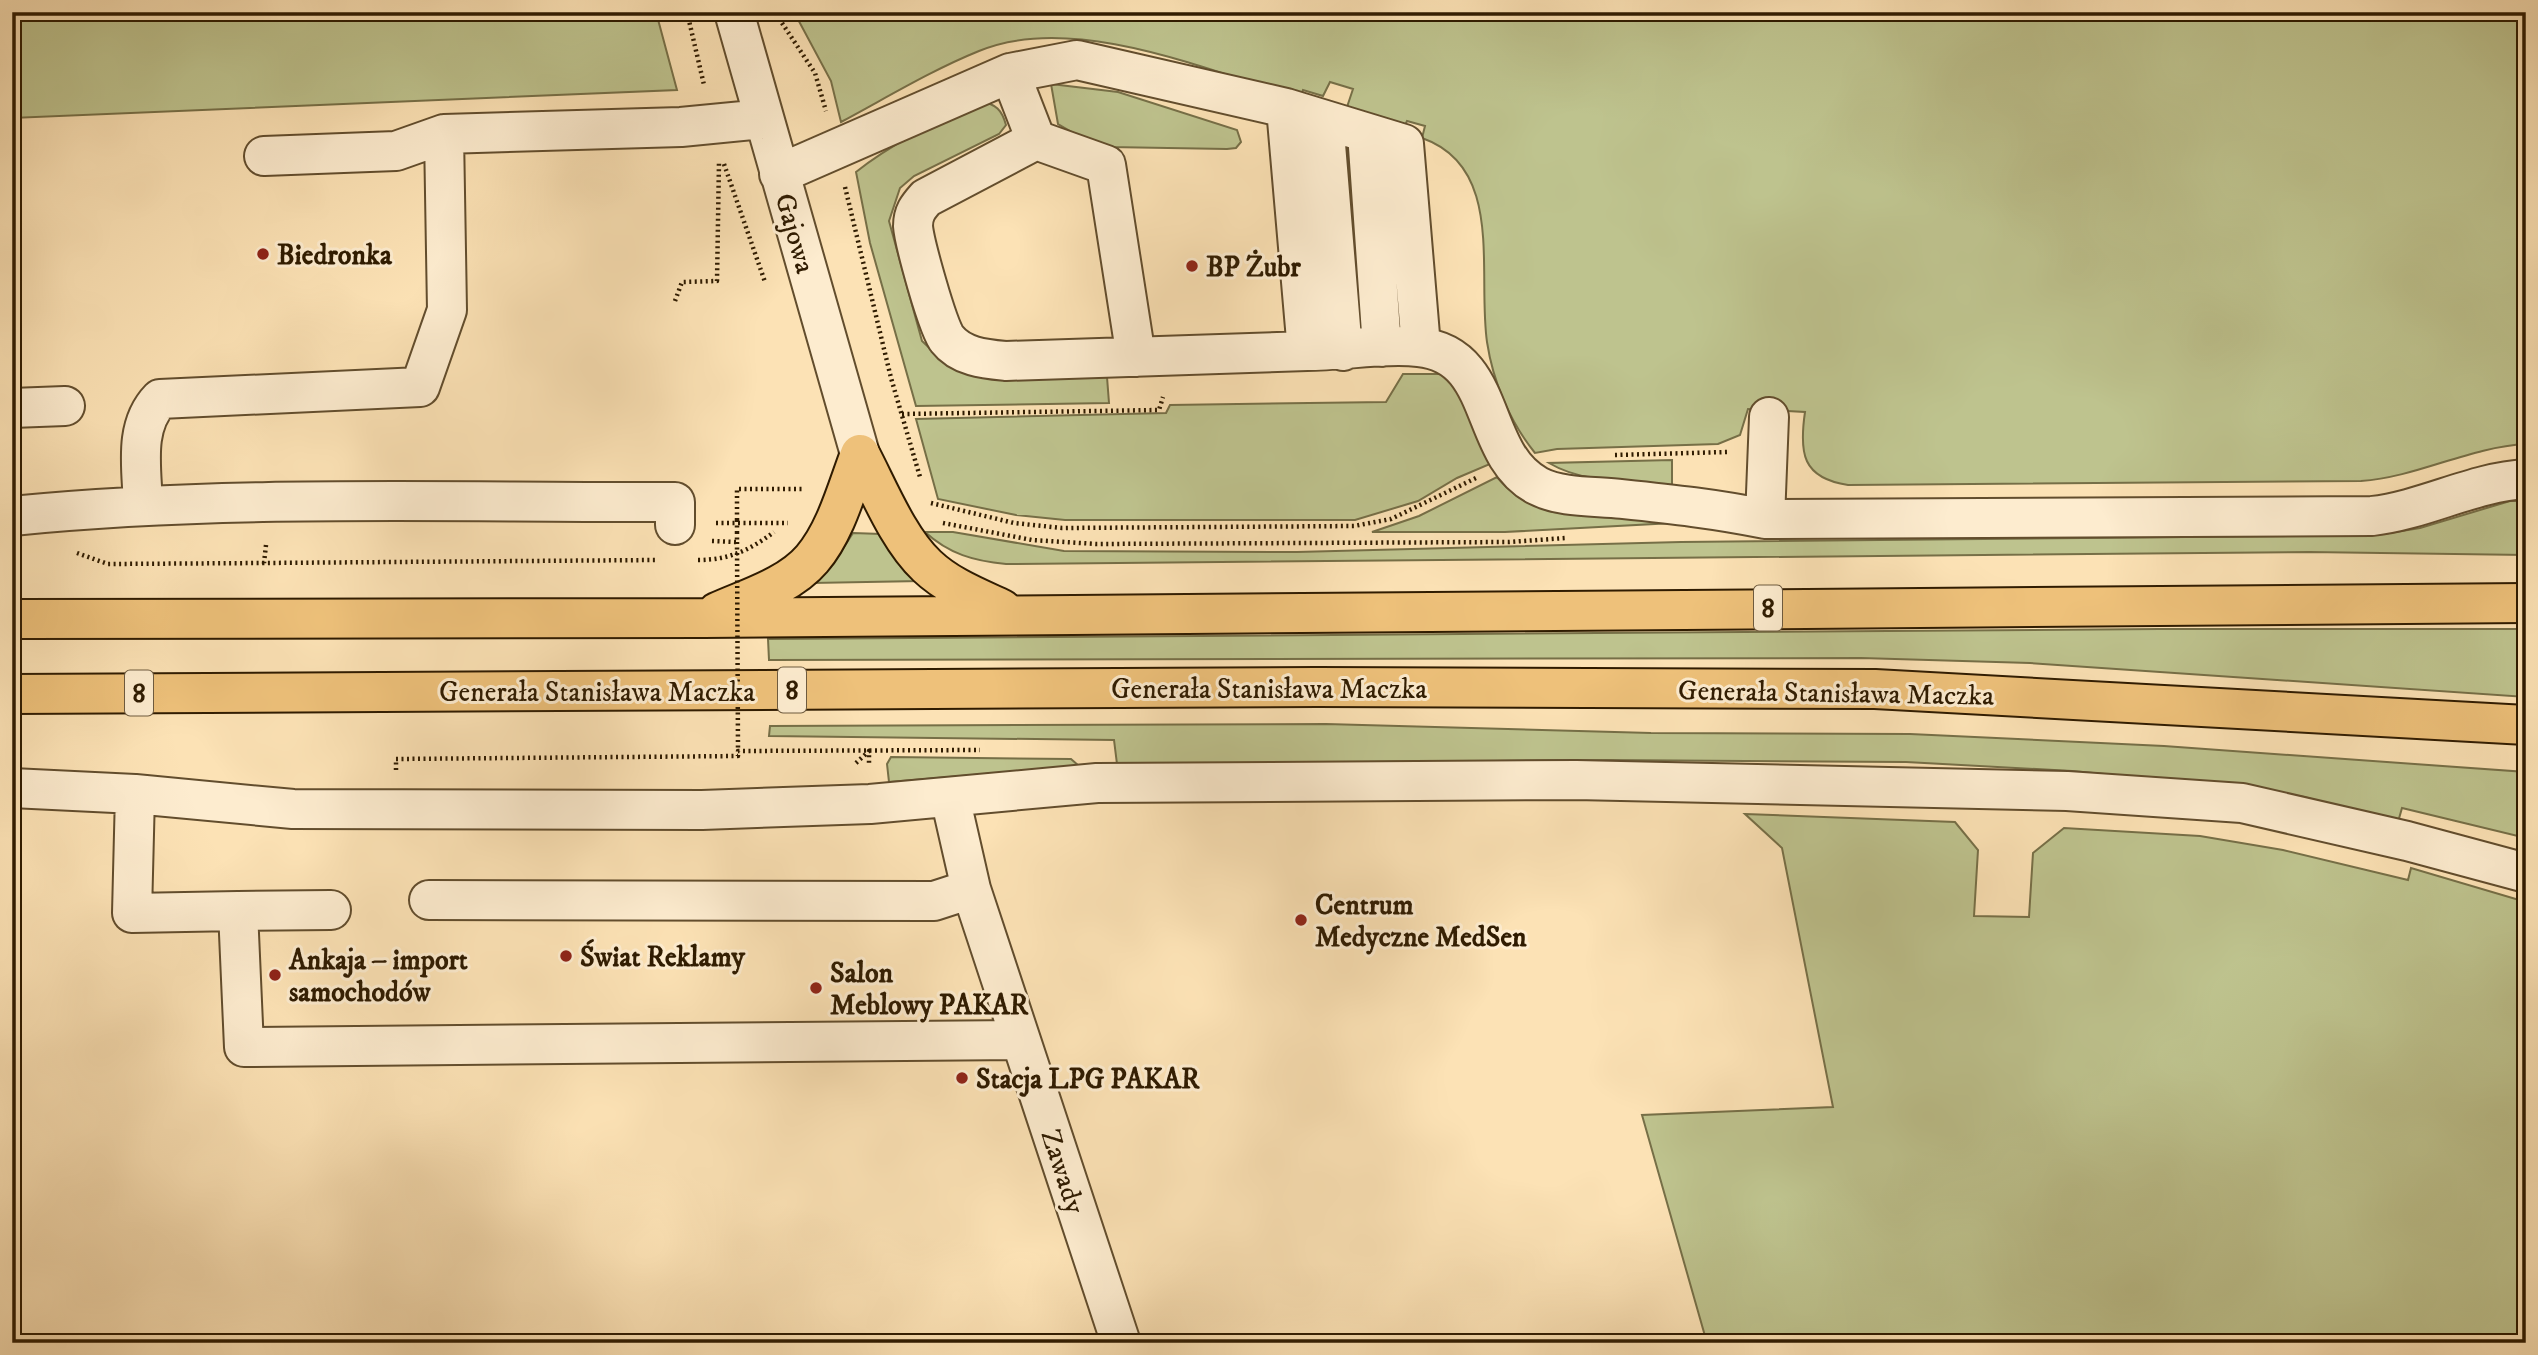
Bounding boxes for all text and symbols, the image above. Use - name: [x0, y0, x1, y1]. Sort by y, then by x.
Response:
- street label: Gajowa: [766, 189, 823, 278]
- place label: Biedronka: [277, 238, 393, 273]
- marker: Biedronka: [255, 246, 271, 262]
- place label: BP Żubr: [1206, 249, 1301, 285]
- marker: BP Żubr: [1184, 258, 1200, 274]
- road number: 8: [1754, 586, 1782, 630]
- road number: 8: [778, 668, 806, 712]
- road number: 8: [125, 670, 153, 716]
- street label: Generała Stanisława Maczka: [1111, 672, 1427, 707]
- street label: Generała Stanisława Maczka: [1678, 673, 1994, 714]
- street label: Generała Stanisława Maczka: [439, 675, 755, 710]
- place label: Centrum Medyczne MedSen: [1315, 888, 1527, 955]
- marker: Centrum Medyczne MedSen: [1293, 912, 1309, 928]
- place label: Świat Reklamy: [580, 939, 746, 975]
- place label: Ankaja – import samochodów: [288, 943, 468, 1010]
- marker: Świat Reklamy: [558, 948, 574, 964]
- place label: Salon Meblowy PAKAR: [830, 956, 1029, 1023]
- marker: Ankaja – import samochodów: [267, 967, 283, 983]
- marker: Salon Meblowy PAKAR: [808, 980, 824, 996]
- place label: Stacja LPG PAKAR: [976, 1062, 1200, 1097]
- marker: Stacja LPG PAKAR: [954, 1070, 970, 1086]
- street label: Zawady: [1033, 1125, 1093, 1219]

